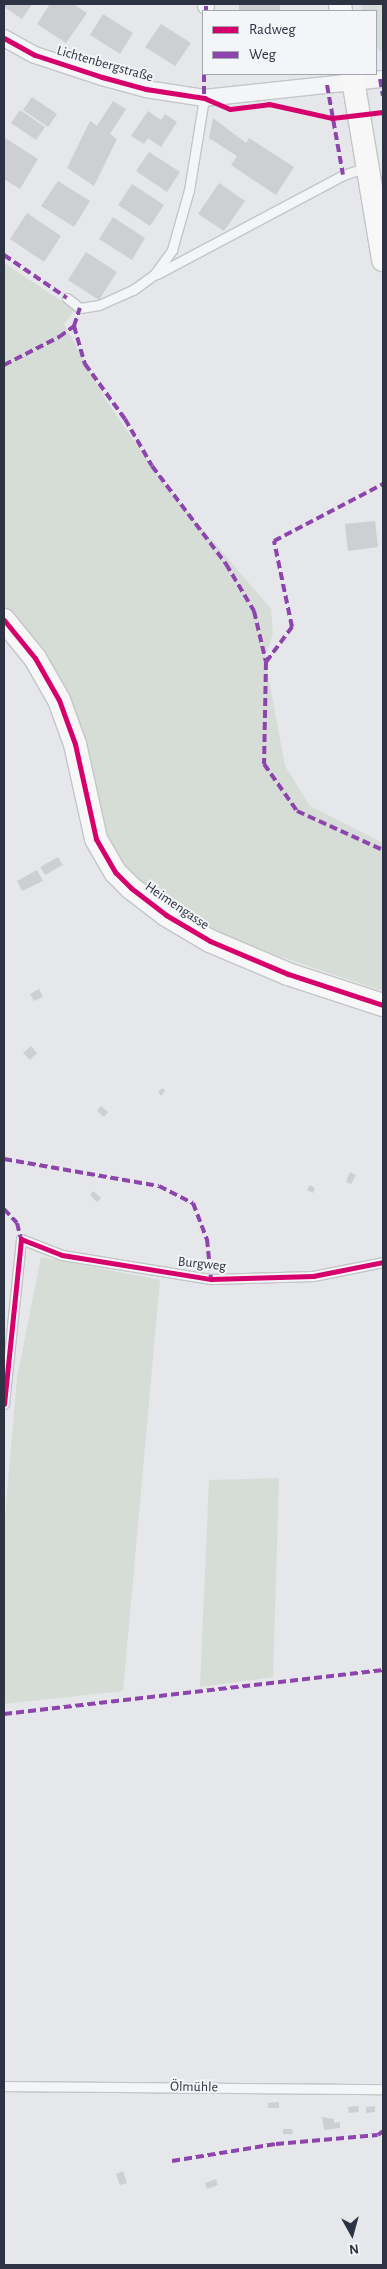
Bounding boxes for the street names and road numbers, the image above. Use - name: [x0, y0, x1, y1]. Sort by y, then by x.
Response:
- street label: Lichtenbergstraße: [55, 42, 155, 86]
- street label: Heimengasse: [142, 878, 212, 934]
- street label: Burgweg: [177, 1253, 227, 1275]
- street label: Ölmühle: [170, 2078, 218, 2096]

